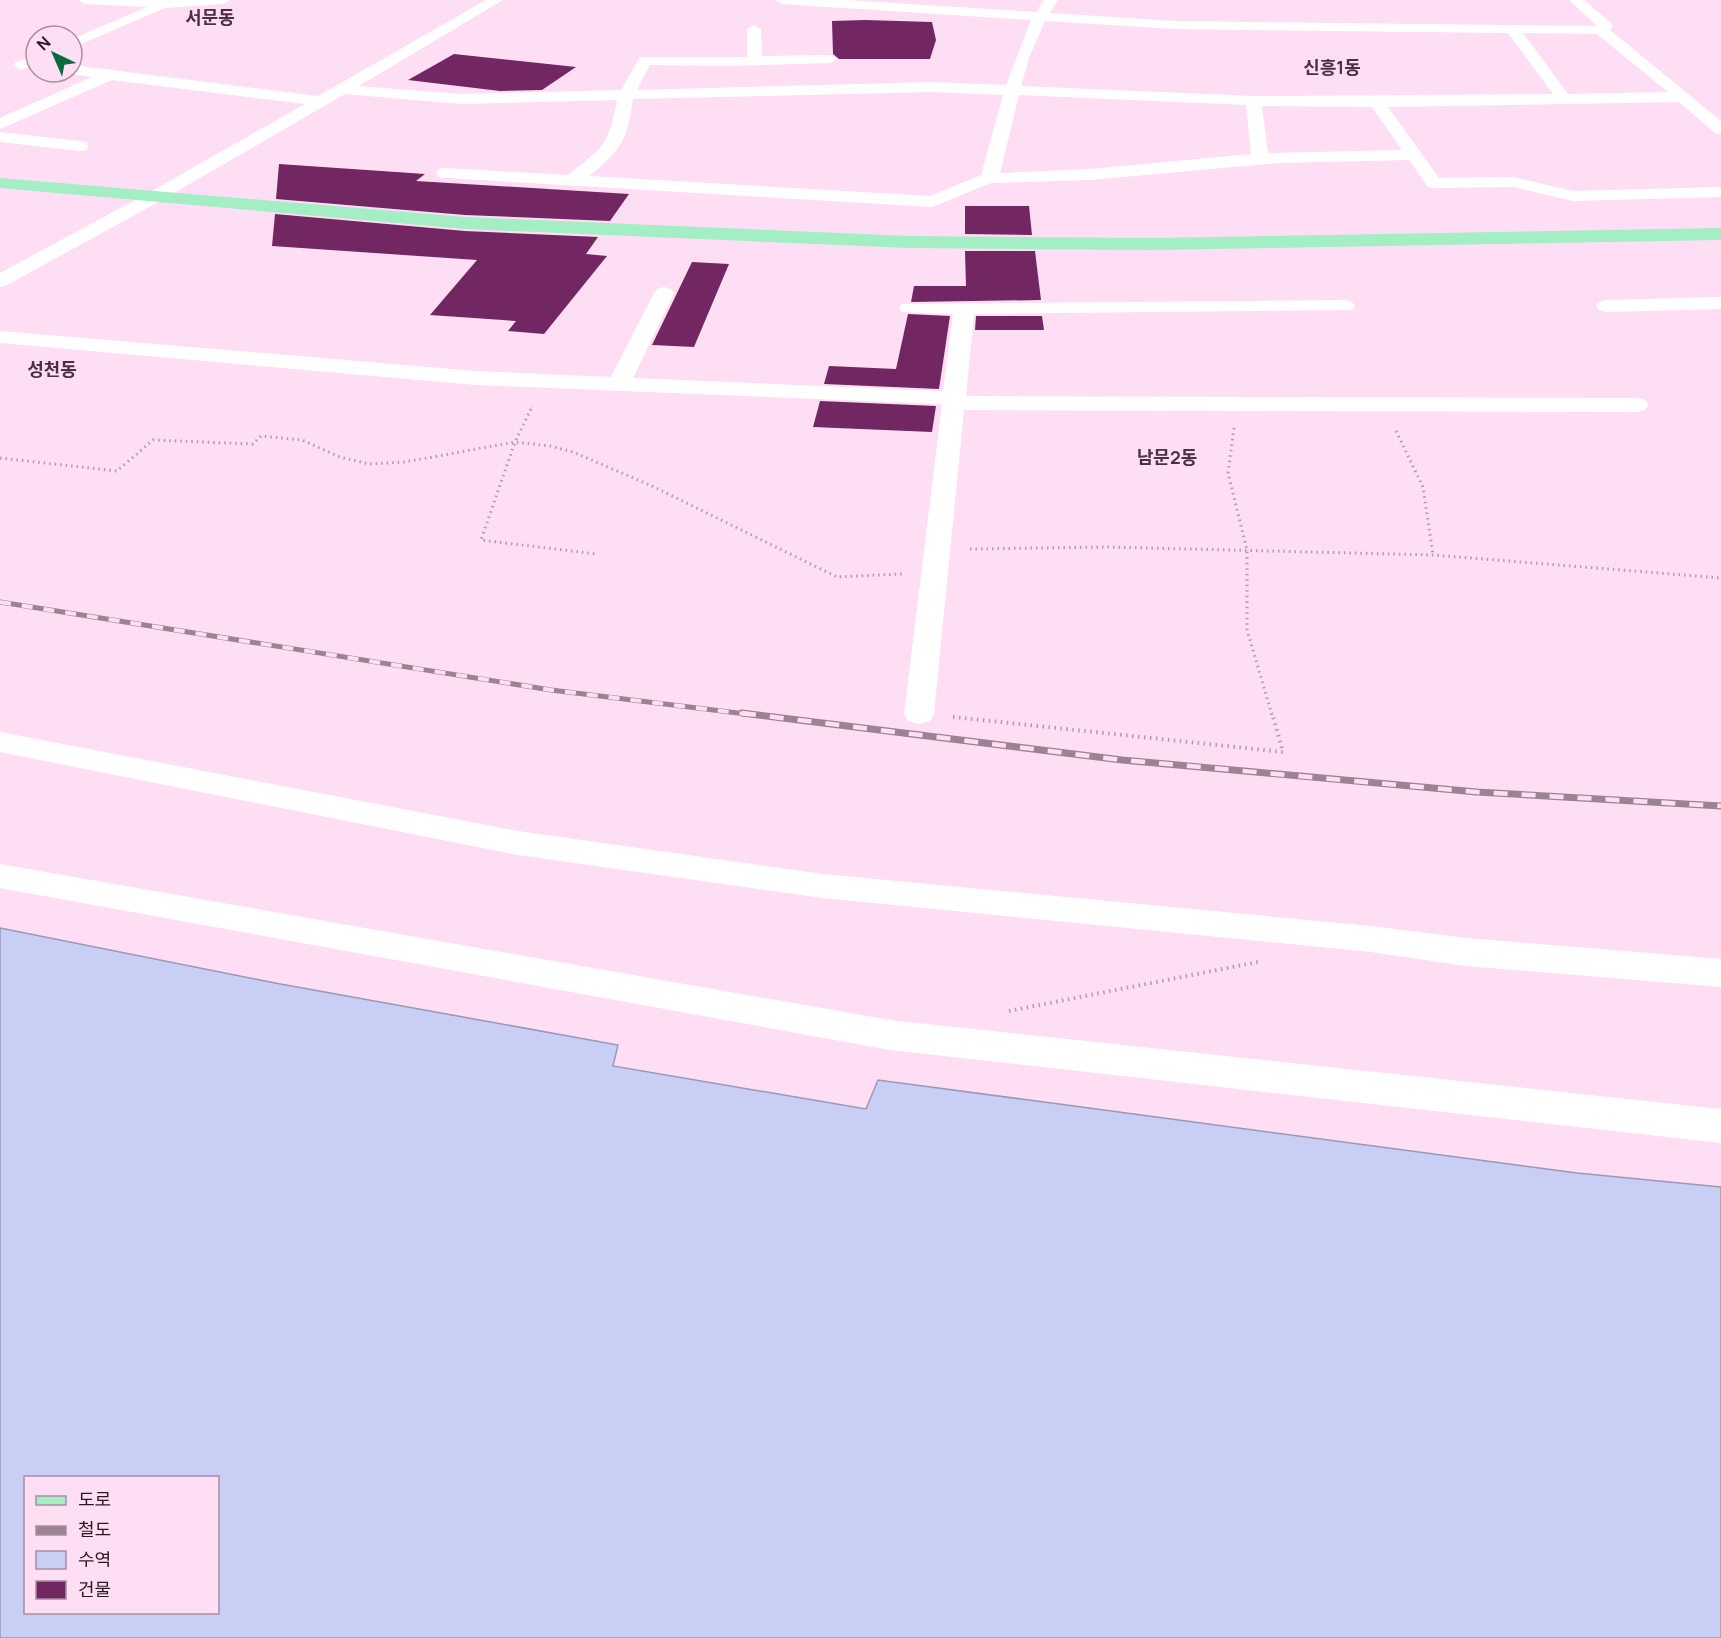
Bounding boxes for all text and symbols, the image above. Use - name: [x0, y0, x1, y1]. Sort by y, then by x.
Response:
- district label: 서문동: [185, 5, 235, 29]
- north arrow: [24, 24, 84, 84]
- text: N: [32, 31, 55, 55]
- district label: 신흥1동: [1303, 55, 1361, 79]
- district label: 성천동: [27, 357, 77, 381]
- district label: 남문2동: [1137, 445, 1197, 469]
- legend: [24, 1476, 219, 1614]
- text: 도로: [78, 1487, 111, 1511]
- text: 철도: [78, 1517, 111, 1541]
- text: 수역: [78, 1547, 111, 1571]
- text: 건물: [78, 1577, 111, 1601]

